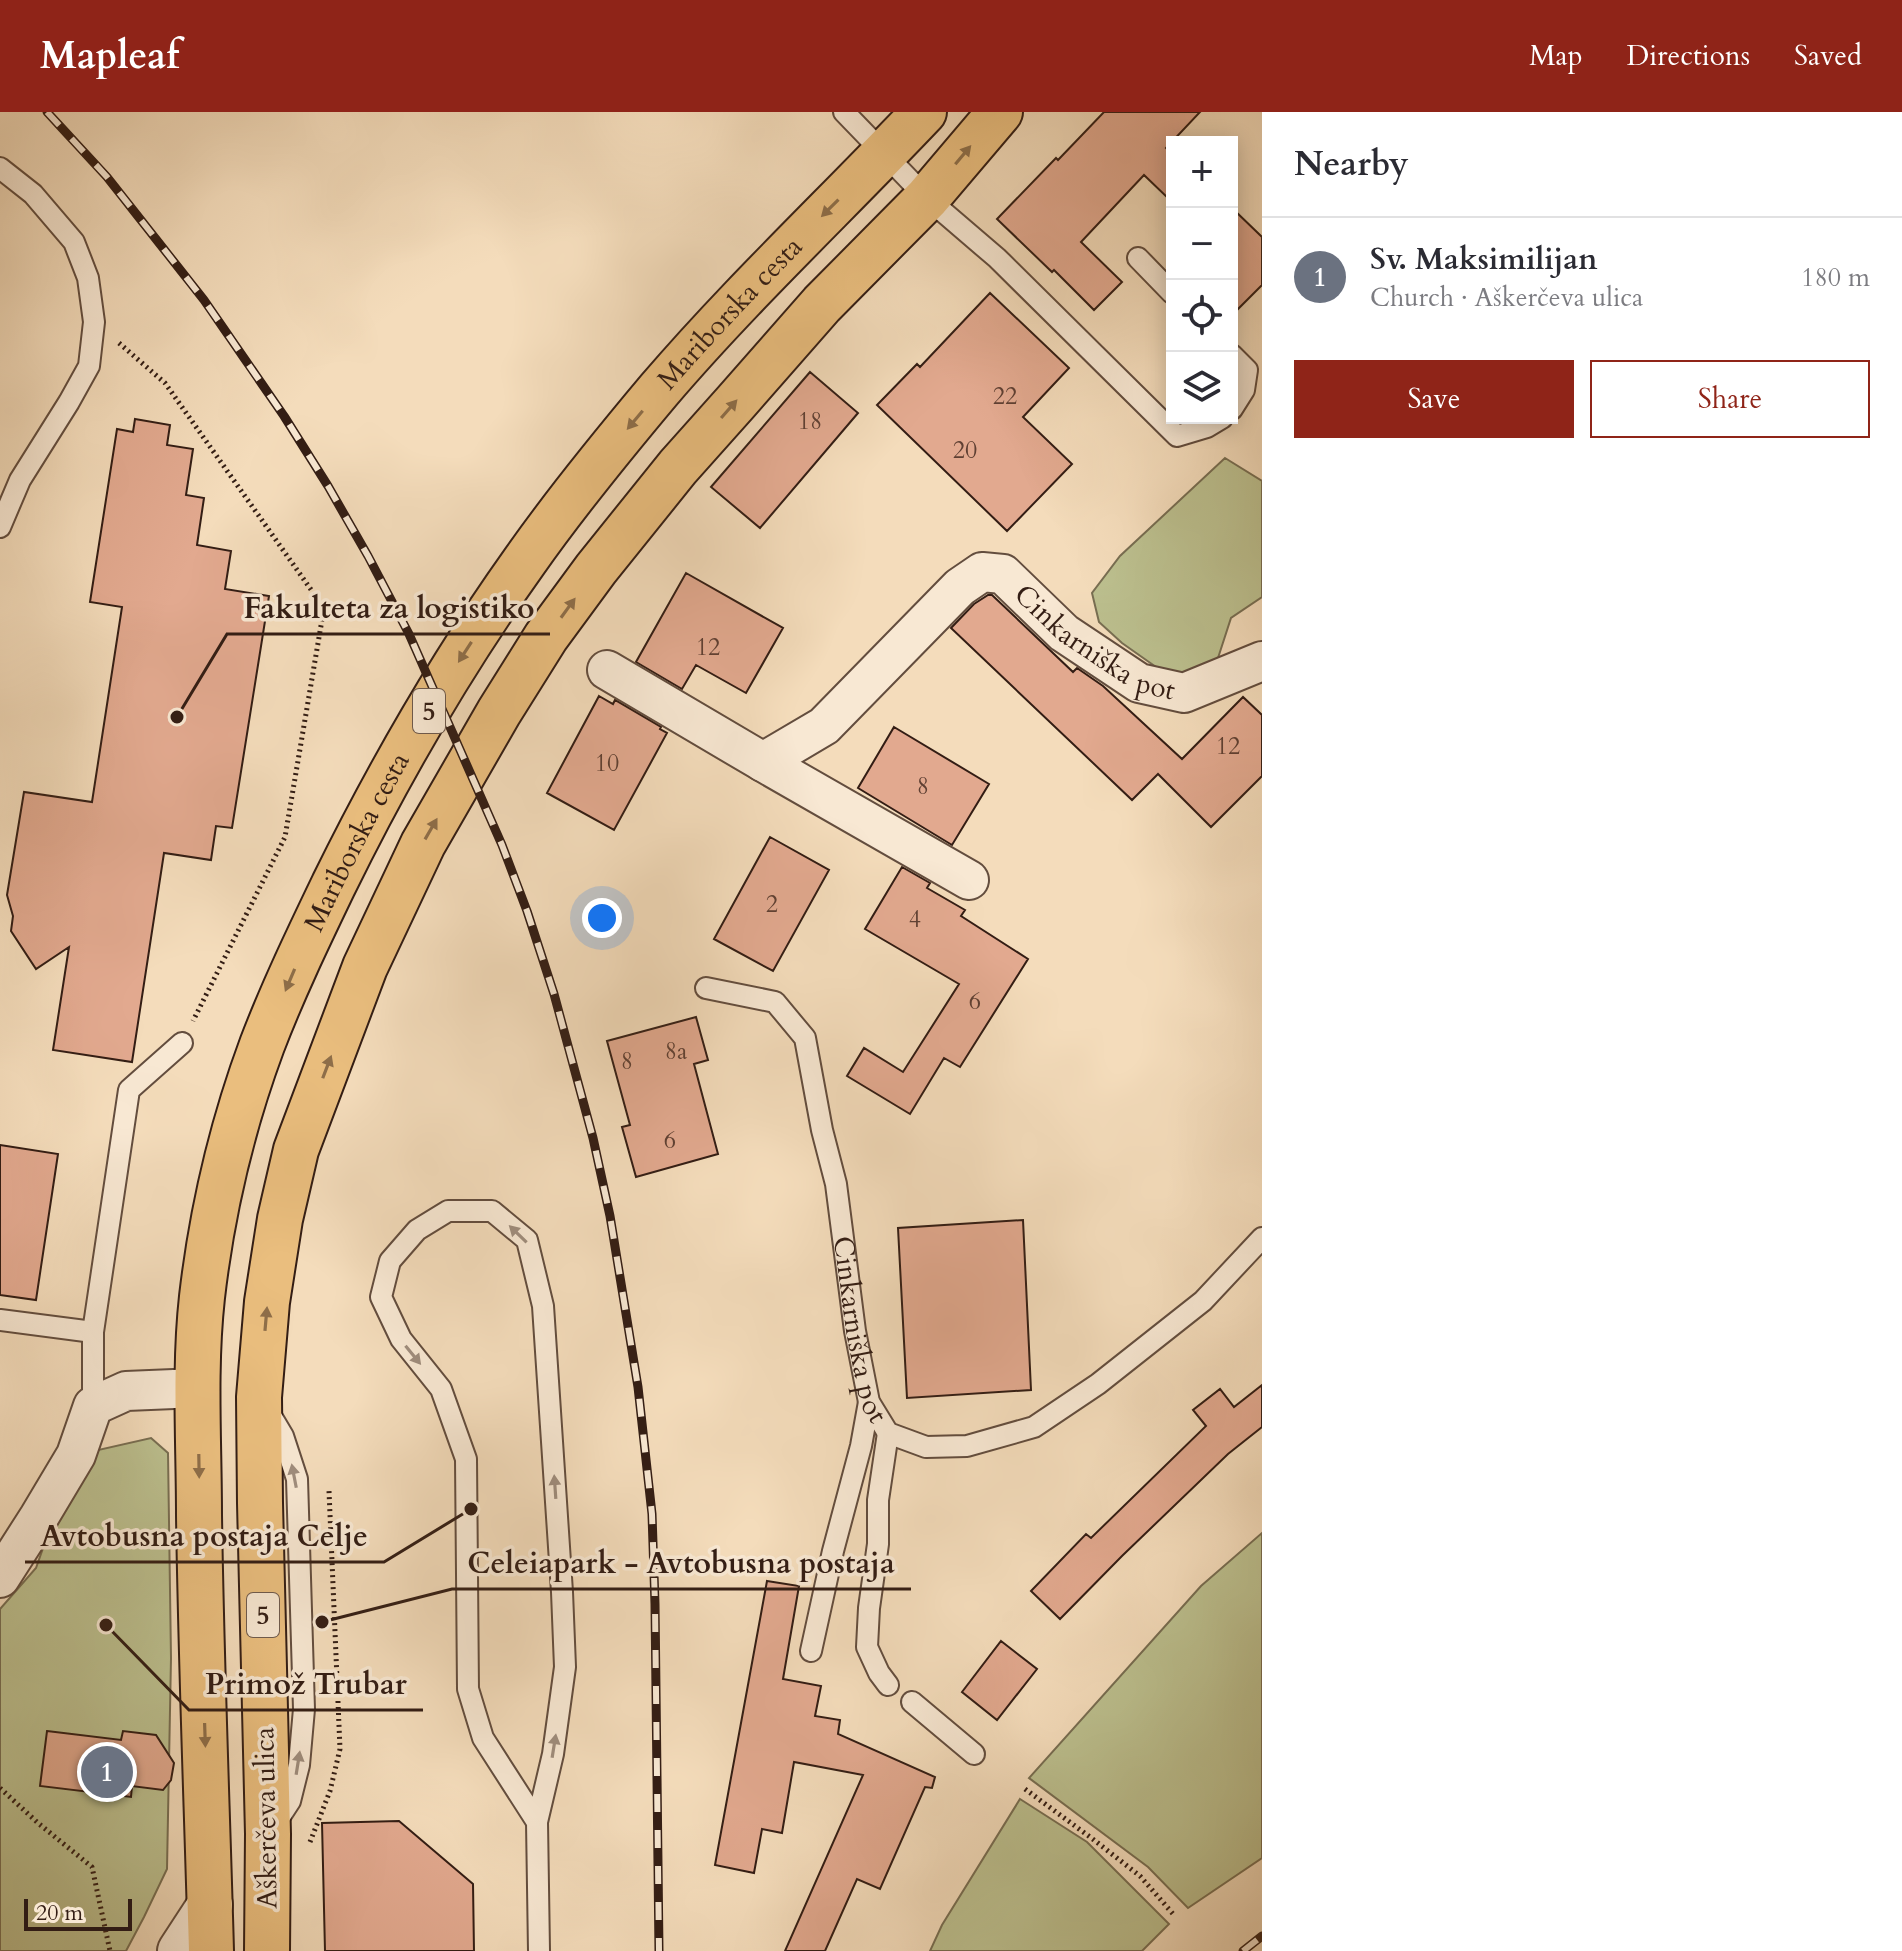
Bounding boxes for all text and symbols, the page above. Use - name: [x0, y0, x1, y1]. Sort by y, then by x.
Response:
- text: Mapleaf: [40, 30, 179, 82]
- text: Map: [1529, 37, 1583, 75]
- text: Directions: [1627, 37, 1750, 75]
- text: Saved: [1794, 37, 1862, 75]
- map controls: [1166, 136, 1238, 424]
- button: +: [1166, 136, 1238, 208]
- text: Nearby: [1294, 141, 1409, 187]
- one-way arrow: [954, 145, 971, 165]
- one-way arrow: [821, 198, 840, 217]
- button: −: [1166, 208, 1238, 280]
- street label: Mariborska cesta: [649, 228, 811, 398]
- text: Sv. Maksimilijan: [1370, 239, 1598, 280]
- text: 1: [1313, 260, 1327, 295]
- text: 180 m: [1801, 260, 1870, 295]
- button: locate: [1166, 280, 1238, 352]
- text: Church · Aškerčeva ulica: [1370, 280, 1643, 315]
- button: layers: [1166, 352, 1238, 424]
- button: Save: [1294, 360, 1574, 438]
- button: Share: [1590, 360, 1870, 438]
- house number: 22: [993, 380, 1017, 413]
- one-way arrow: [720, 399, 738, 418]
- house number: 18: [798, 405, 822, 438]
- one-way arrow: [627, 410, 644, 430]
- house number: 20: [953, 434, 977, 467]
- street label: Cinkarniška pot: [1006, 576, 1179, 710]
- callout: Fakulteta za logistiko: [227, 580, 550, 634]
- text: Fakulteta za logistiko: [244, 588, 535, 629]
- one-way arrow: [559, 598, 575, 619]
- house number: 12: [696, 631, 720, 664]
- one-way arrow: [458, 641, 473, 663]
- road number: 5: [413, 689, 445, 733]
- house number: 12: [1216, 730, 1240, 763]
- street label: Mariborska cesta: [295, 745, 419, 938]
- house number: 10: [595, 747, 619, 780]
- house number: 8: [917, 770, 929, 803]
- one-way arrow: [424, 818, 438, 840]
- house number: 2: [766, 888, 778, 921]
- your location: [582, 898, 622, 938]
- house number: 4: [909, 903, 921, 936]
- one-way arrow: [283, 968, 296, 991]
- house number: 6: [969, 985, 981, 1018]
- house number: 8a: [665, 1035, 688, 1068]
- house number: 8: [621, 1045, 633, 1078]
- one-way arrow: [321, 1055, 334, 1079]
- house number: 6: [664, 1124, 676, 1157]
- one-way arrow: [509, 1225, 528, 1243]
- street label: Cinkarniška pot: [824, 1234, 896, 1430]
- one-way arrow: [260, 1306, 273, 1331]
- one-way arrow: [405, 1345, 421, 1365]
- one-way arrow: [193, 1454, 205, 1479]
- one-way arrow: [288, 1464, 300, 1489]
- one-way arrow: [548, 1474, 561, 1499]
- callout: Avtobusna postaja Celje: [25, 1508, 384, 1562]
- text: Avtobusna postaja Celje: [40, 1516, 368, 1557]
- callout: Celeiapark - Avtobusna postaja: [452, 1535, 911, 1589]
- text: Celeiapark - Avtobusna postaja: [467, 1543, 895, 1584]
- road number: 5: [247, 1593, 279, 1637]
- callout: Primož Trubar: [189, 1656, 423, 1710]
- text: Primož Trubar: [205, 1664, 408, 1705]
- one-way arrow: [199, 1723, 211, 1748]
- street label: Aškerčeva ulica: [245, 1727, 287, 1909]
- one-way arrow: [548, 1733, 561, 1758]
- pin: 1: [81, 1742, 133, 1802]
- one-way arrow: [292, 1751, 305, 1776]
- scale bar: [24, 1895, 132, 1931]
- text: 20 m: [36, 1898, 83, 1928]

